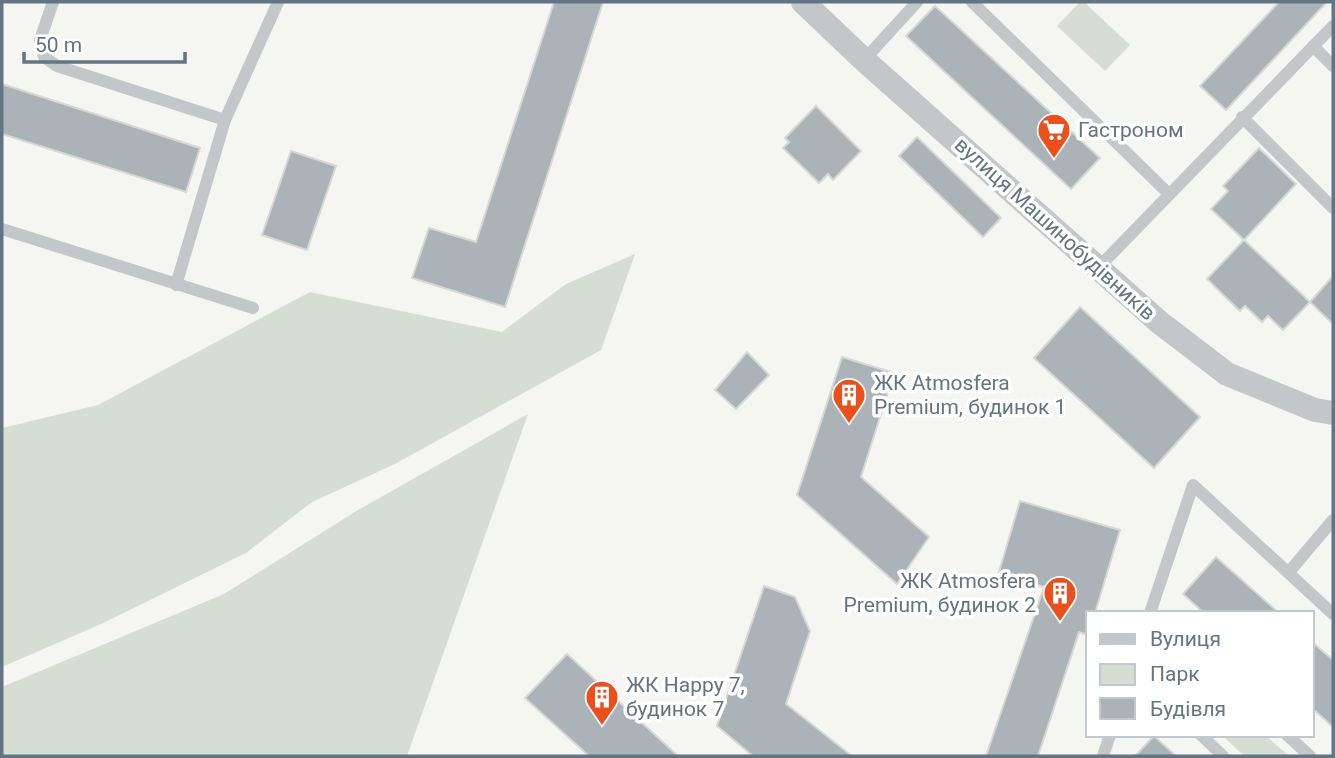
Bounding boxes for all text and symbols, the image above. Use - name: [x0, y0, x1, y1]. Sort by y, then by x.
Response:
- scale bar: [24, 21, 186, 65]
- text: 50 m: [35, 33, 82, 57]
- supermarket icon: Гастроном: [1035, 111, 1073, 160]
- place label: Гастроном: [1078, 118, 1183, 142]
- street label: вулиця Машинобудівників: [950, 133, 1160, 325]
- place label: ЖК Atmosfera Premium, будинок 1: [874, 371, 1066, 419]
- building icon: ЖК Atmosfera Premium, будинок 1: [830, 376, 868, 425]
- place label: ЖК Atmosfera Premium, будинок 2: [844, 569, 1036, 617]
- building icon: ЖК Atmosfera Premium, будинок 2: [1041, 574, 1079, 623]
- legend: [1086, 611, 1314, 737]
- text: Вулиця: [1150, 627, 1221, 651]
- text: Парк: [1150, 662, 1200, 686]
- place label: ЖК Happy 7, будинок 7: [626, 673, 745, 721]
- building icon: ЖК Happy 7, будинок 7: [583, 678, 621, 727]
- text: Будівля: [1150, 697, 1226, 721]

